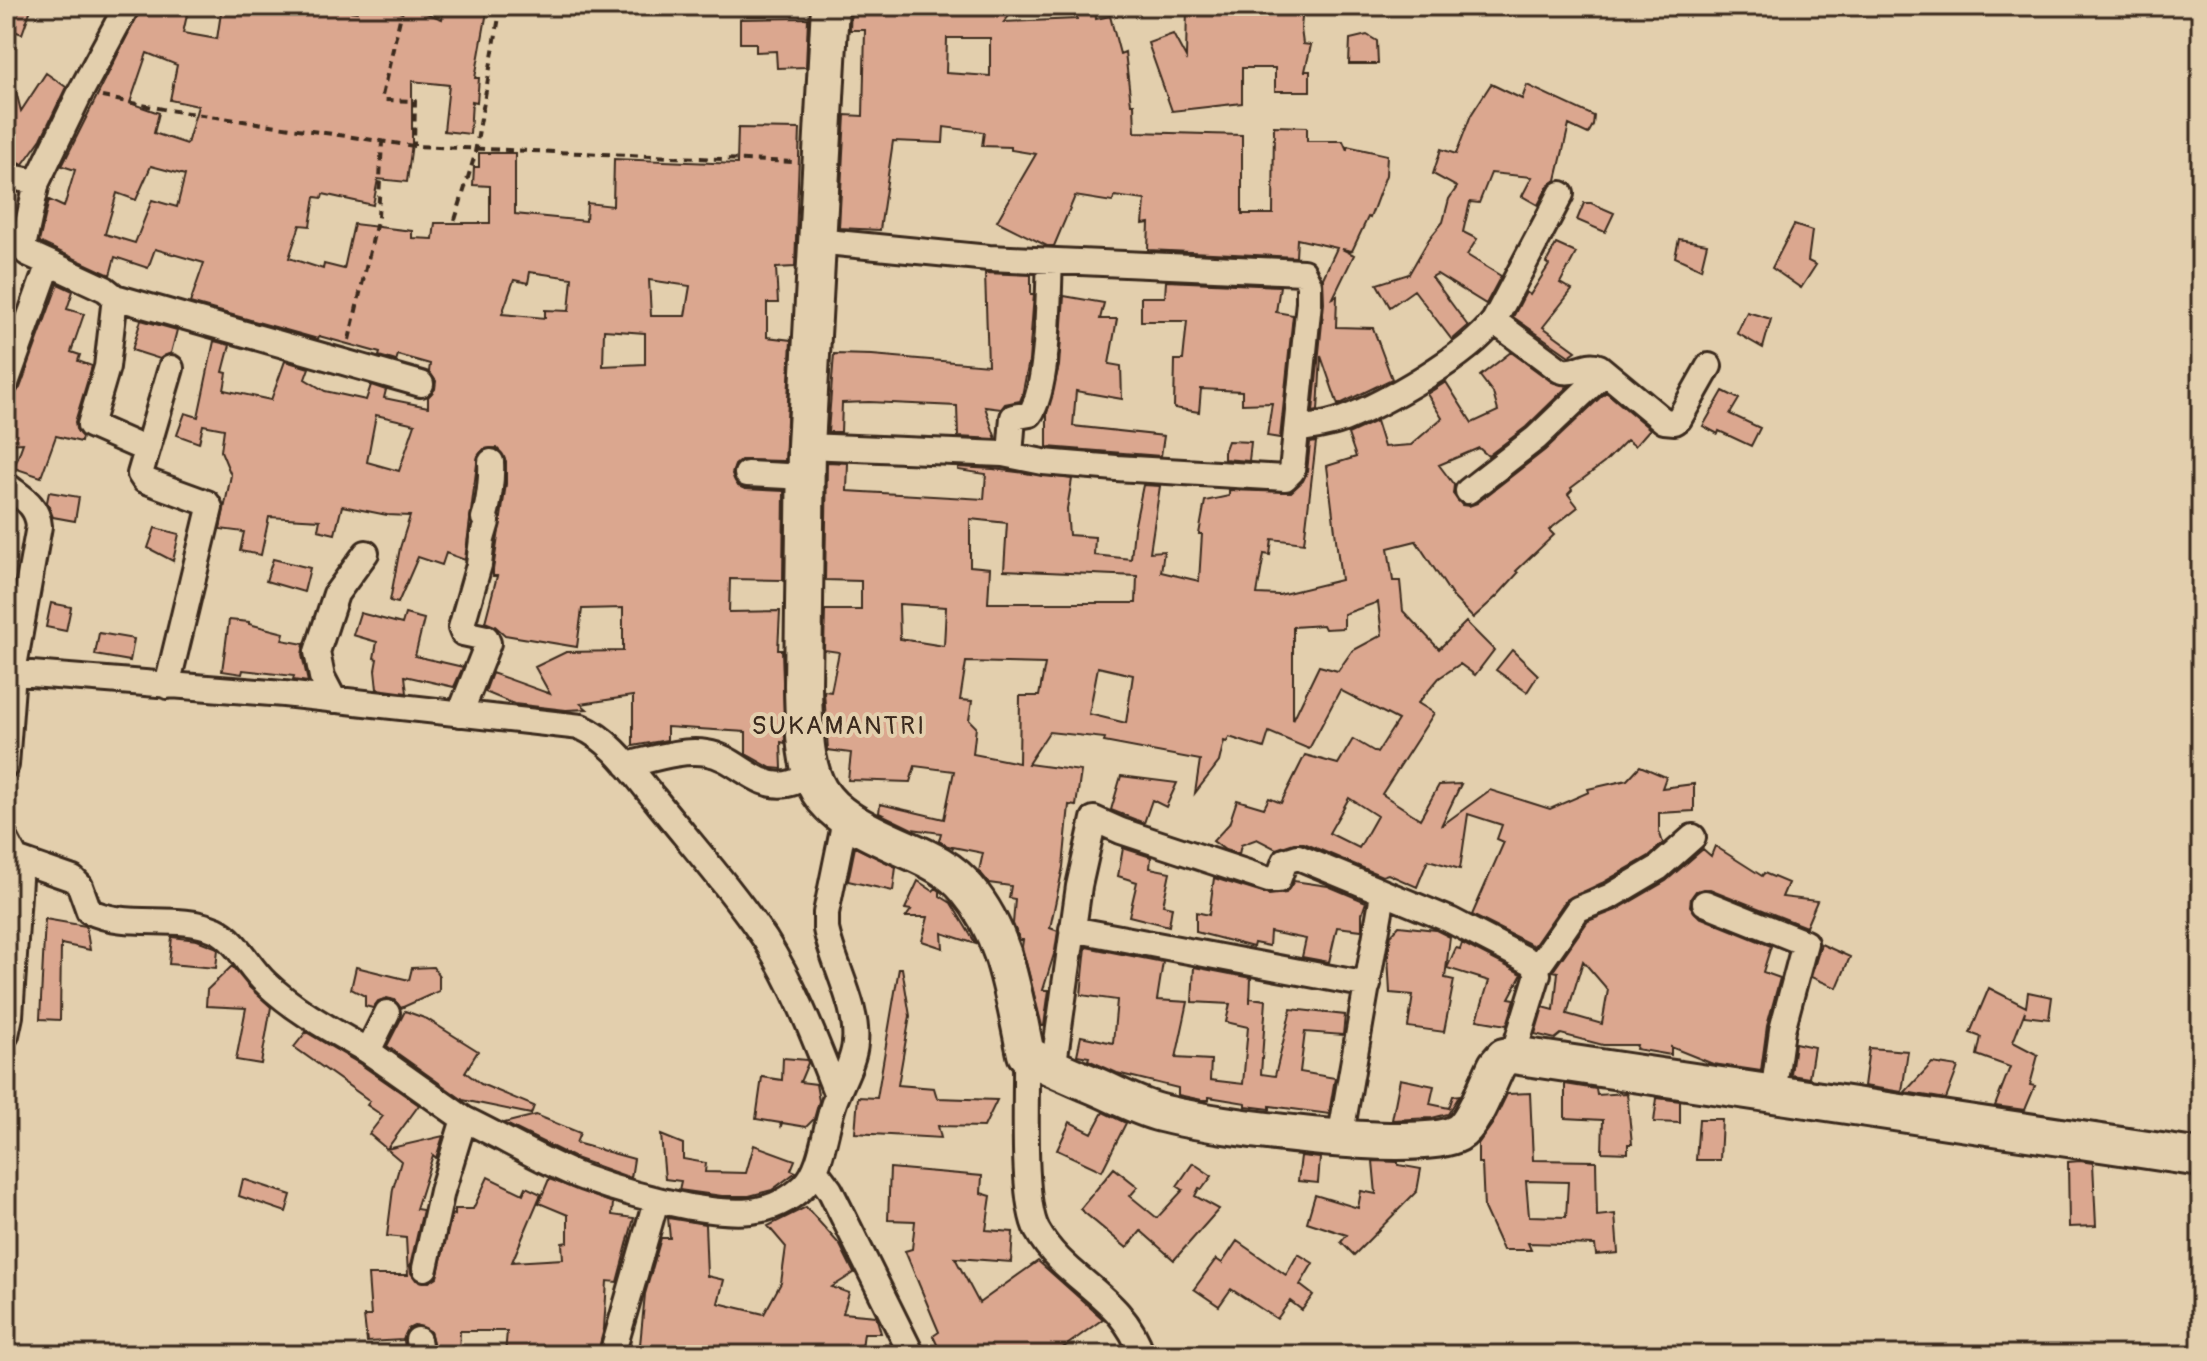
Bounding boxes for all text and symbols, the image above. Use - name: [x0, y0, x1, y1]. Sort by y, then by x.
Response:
- district label: SUKAMANTRI: [752, 710, 926, 742]

